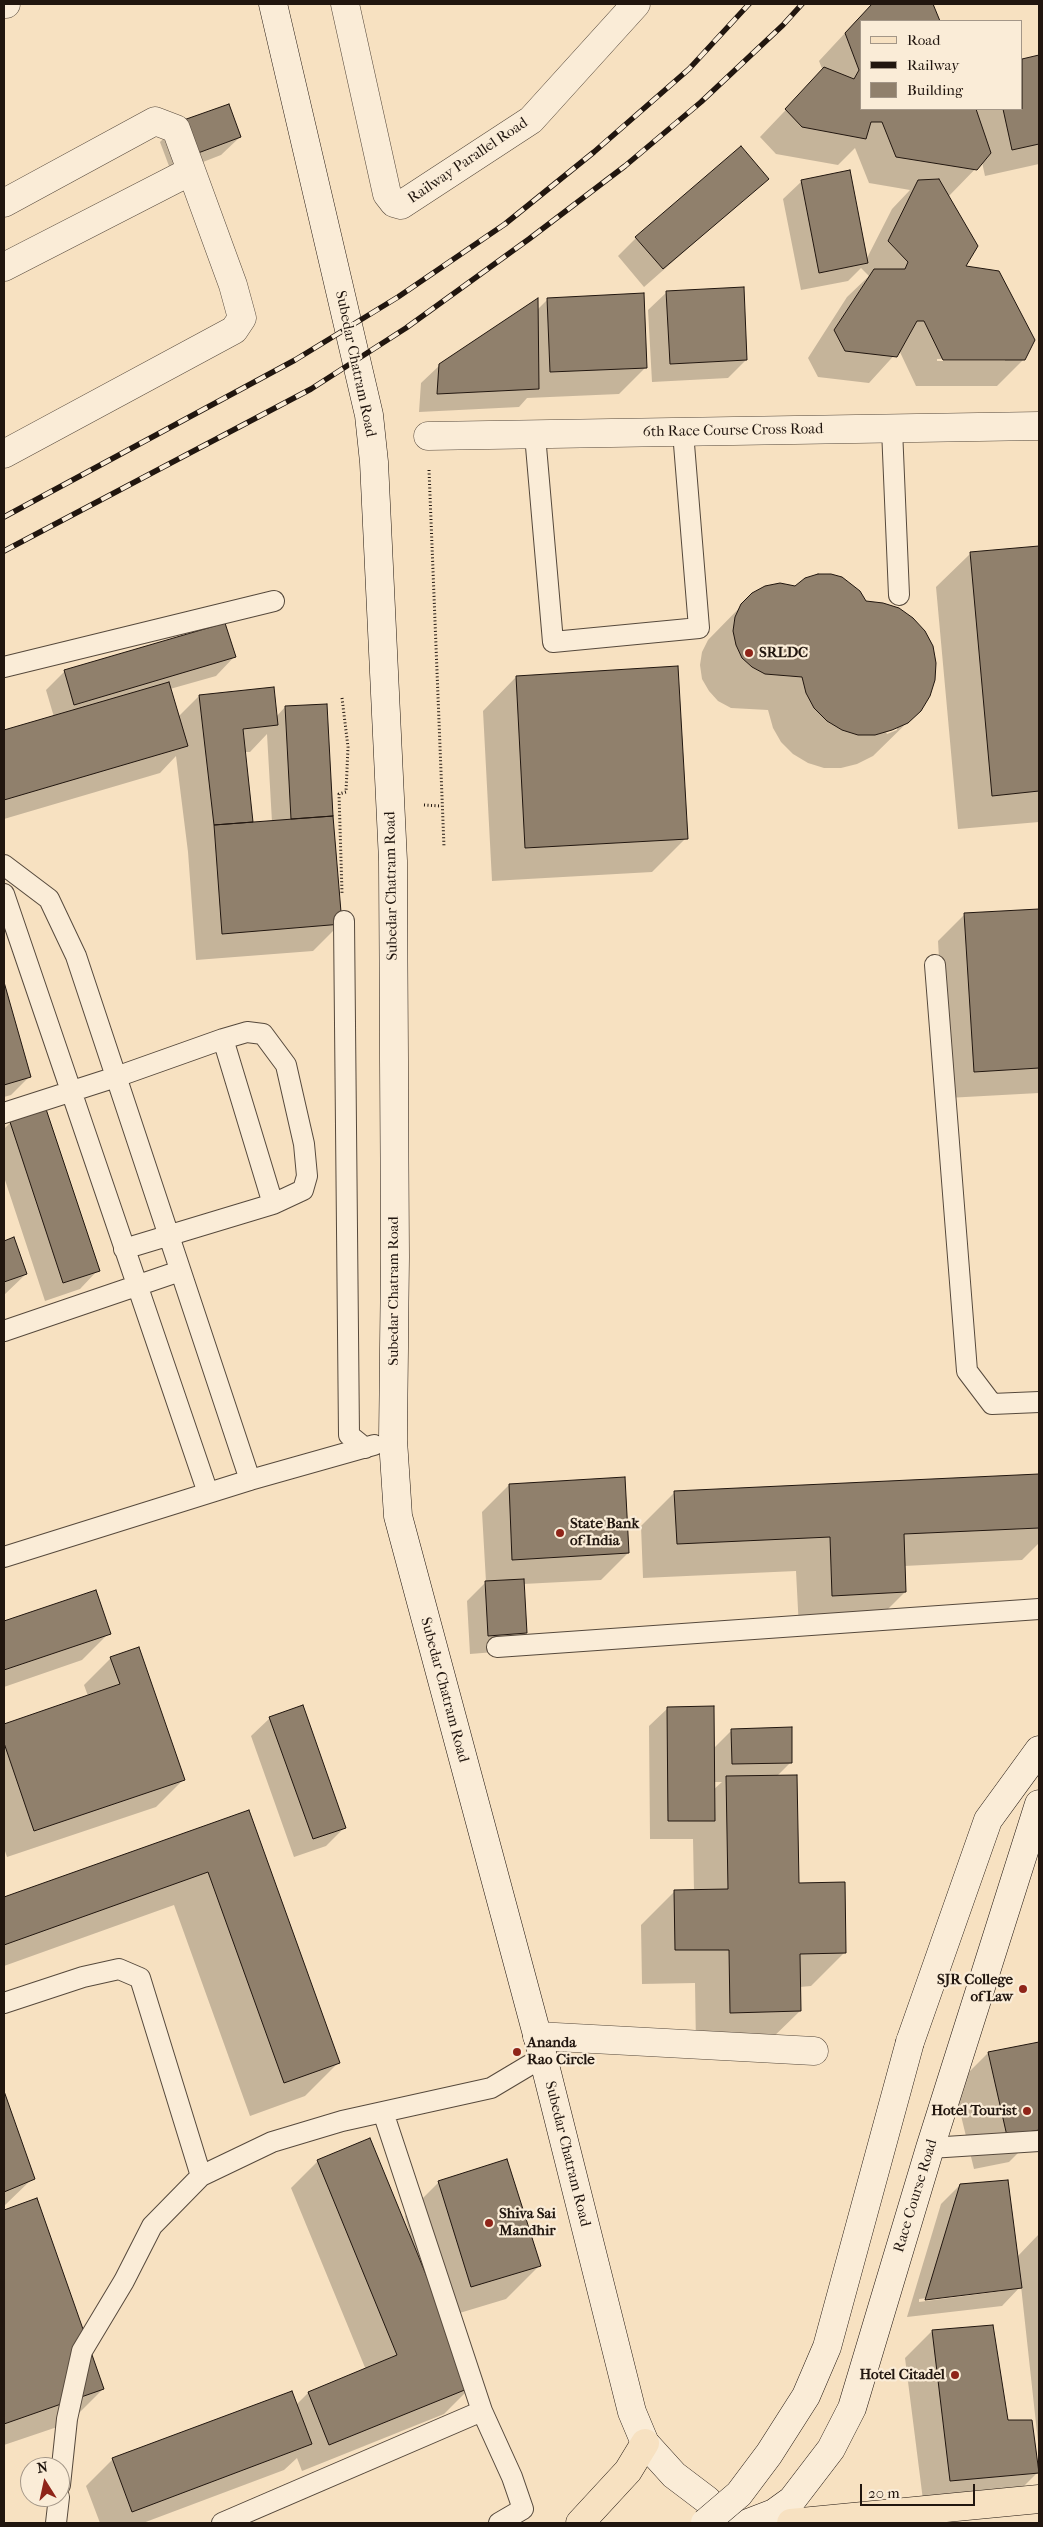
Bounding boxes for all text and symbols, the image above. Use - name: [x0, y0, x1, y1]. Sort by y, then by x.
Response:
- legend: [860, 20, 1023, 110]
- text: Road: [907, 31, 940, 49]
- text: Railway: [907, 56, 959, 74]
- text: Building: [907, 81, 963, 99]
- street label: Railway Parallel Road: [405, 114, 531, 208]
- street label: Subedar Chatram Road: [331, 289, 379, 439]
- street label: 6th Race Course Cross Road: [643, 420, 823, 442]
- place label: SRLDC: [759, 644, 808, 662]
- marker: SRLDC: [743, 647, 755, 659]
- street label: Subedar Chatram Road: [382, 811, 402, 961]
- street label: Subedar Chatram Road: [385, 1216, 403, 1366]
- place label: State Bank of India: [570, 1515, 639, 1550]
- marker: State Bank of India: [554, 1527, 566, 1539]
- street label: Subedar Chatram Road: [416, 1616, 472, 1764]
- place label: SJR College of Law: [937, 1971, 1013, 2006]
- marker: SJR College of Law: [1017, 1983, 1029, 1995]
- place label: Ananda Rao Circle: [527, 2034, 595, 2069]
- marker: Ananda Rao Circle: [511, 2046, 523, 2058]
- street label: Subedar Chatram Road: [540, 2079, 594, 2229]
- place label: Hotel Tourist: [931, 2102, 1017, 2120]
- marker: Hotel Tourist: [1021, 2105, 1033, 2117]
- street label: Race Course Road: [890, 2137, 942, 2255]
- place label: Shiva Sai Mandhir: [499, 2205, 556, 2240]
- marker: Shiva Sai Mandhir: [483, 2217, 495, 2229]
- place label: Hotel Citadel: [859, 2366, 945, 2384]
- marker: Hotel Citadel: [949, 2369, 961, 2381]
- north arrow: [20, 2457, 70, 2507]
- text: N: [36, 2458, 49, 2477]
- scale bar: [863, 2474, 978, 2506]
- text: 20 m: [868, 2484, 900, 2502]

